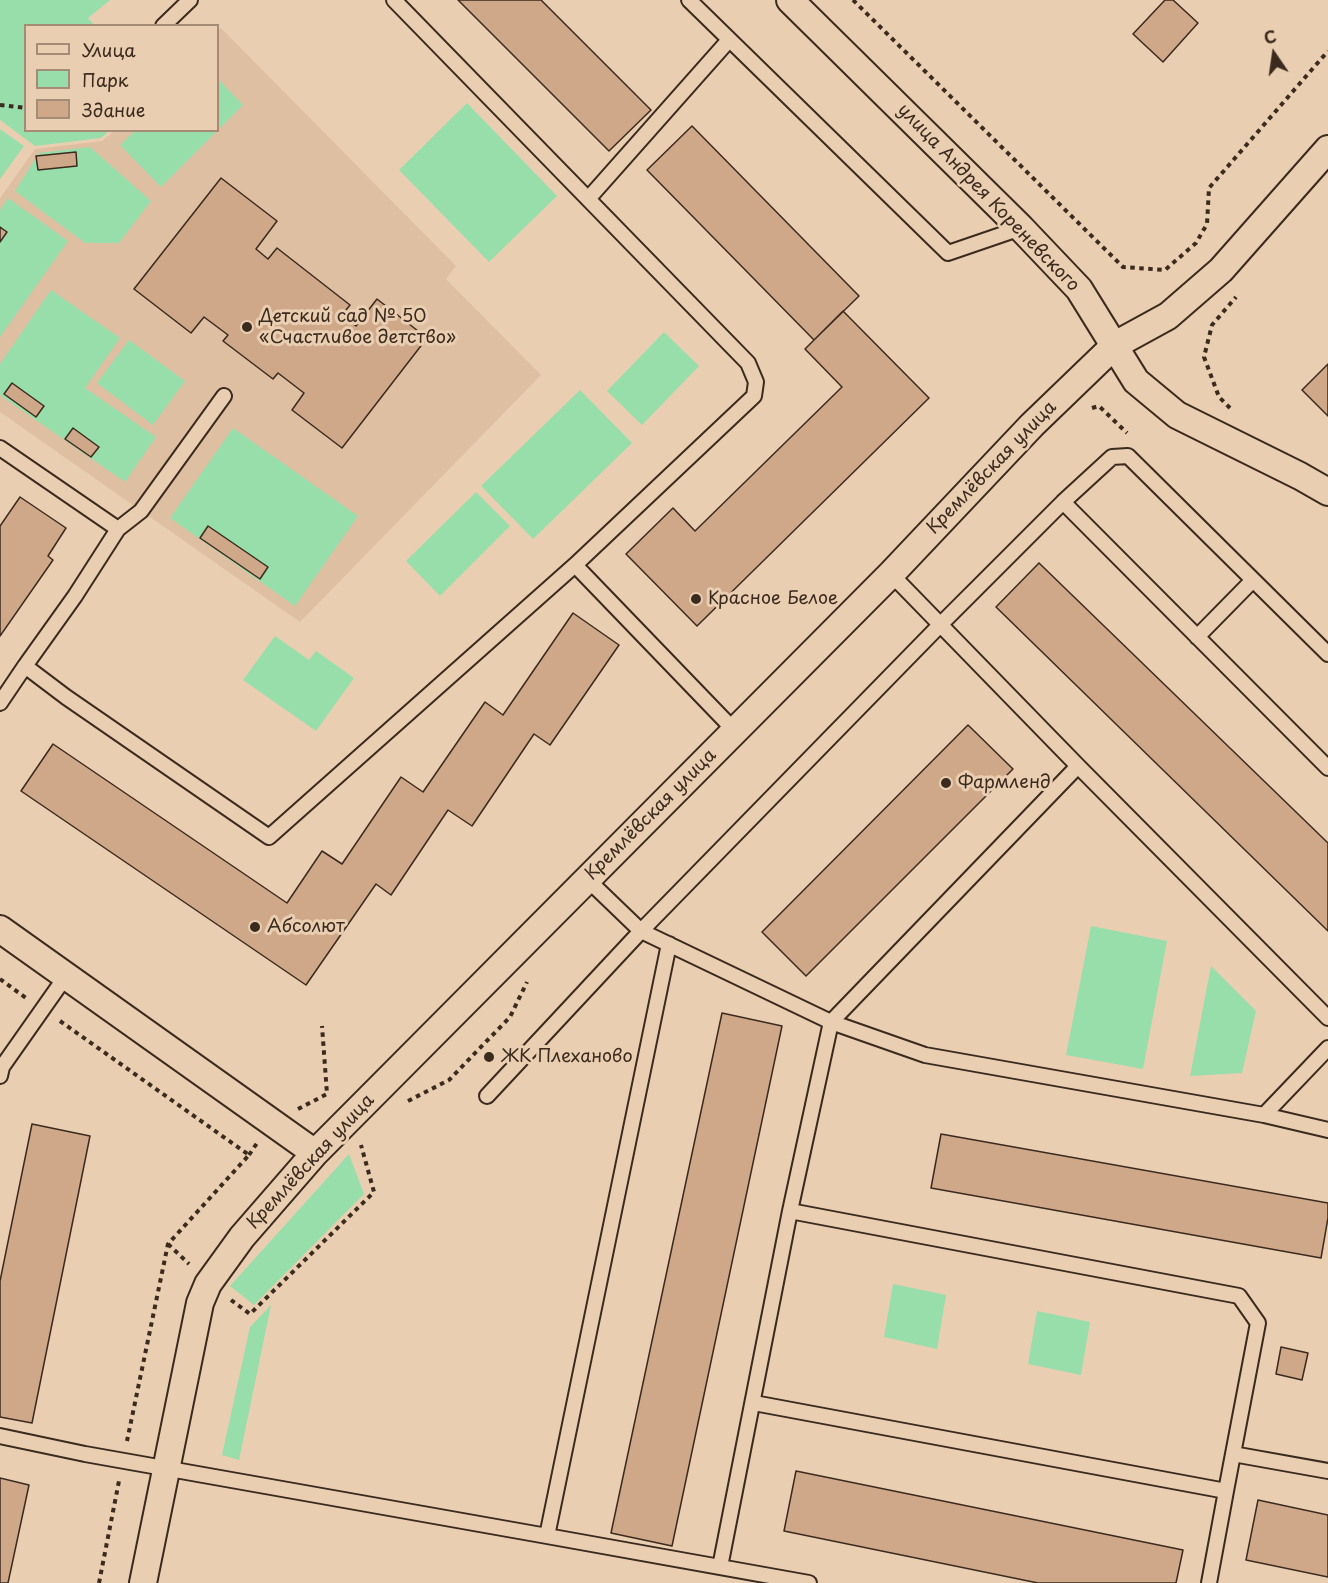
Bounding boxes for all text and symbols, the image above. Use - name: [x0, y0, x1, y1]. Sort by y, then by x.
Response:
- text: С: [1261, 23, 1279, 50]
- legend: [24, 24, 219, 132]
- north arrow: [1244, 24, 1304, 84]
- text: Улица: [82, 36, 136, 63]
- text: Парк: [82, 66, 128, 93]
- text: Здание: [82, 96, 145, 123]
- street label: улица Андрея Кореневского: [892, 100, 1084, 296]
- place label: Детский сад № 50 «Счастливое детство»: [259, 306, 456, 348]
- marker: Детский сад № 50 «Счастливое детство»: [240, 320, 254, 334]
- street label: Кремлёвская улица: [923, 397, 1061, 539]
- place label: Красное Белое: [708, 588, 838, 610]
- marker: Красное Белое: [689, 592, 703, 606]
- street label: Кремлёвская улица: [581, 745, 721, 885]
- place label: Фармленд: [958, 772, 1051, 794]
- marker: Фармленд: [939, 776, 953, 790]
- place label: Абсолют: [267, 916, 345, 938]
- marker: Абсолют: [248, 920, 262, 934]
- place label: ЖК Плеханово: [501, 1046, 633, 1068]
- marker: ЖК Плеханово: [482, 1050, 496, 1064]
- street label: Кремлёвская улица: [243, 1090, 379, 1234]

